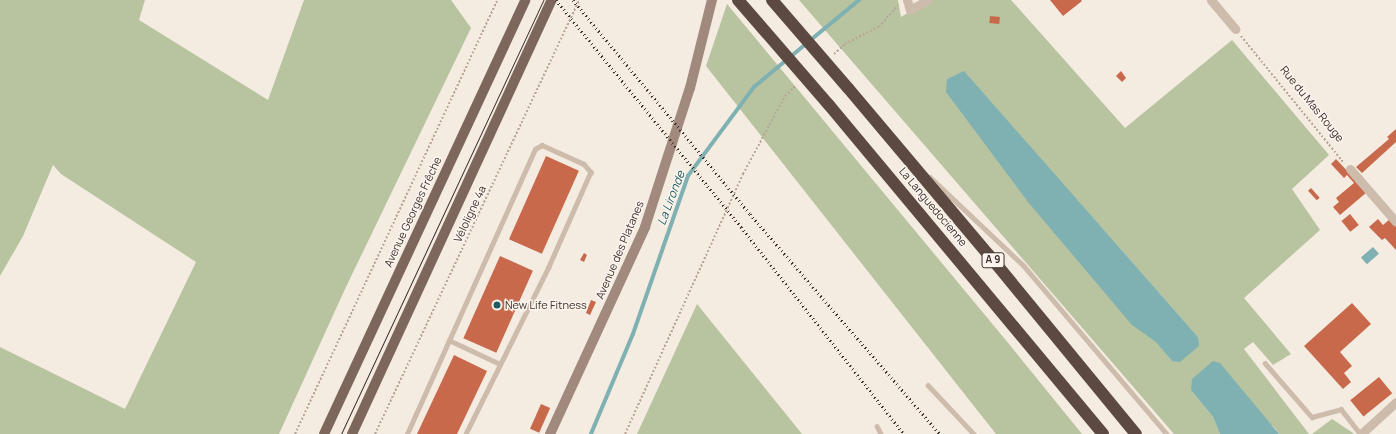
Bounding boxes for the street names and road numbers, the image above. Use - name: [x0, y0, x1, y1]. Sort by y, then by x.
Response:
- street label: Rue du Mas Rouge: [1277, 63, 1347, 145]
- street label: Avenue Georges Frêche: [382, 155, 444, 269]
- street label: La Languedocienne: [896, 165, 970, 249]
- street label: Véloligne 4a: [451, 184, 489, 244]
- street label: Avenue des Platanes: [593, 199, 647, 301]
- road number: A 9: [981, 252, 1005, 268]

